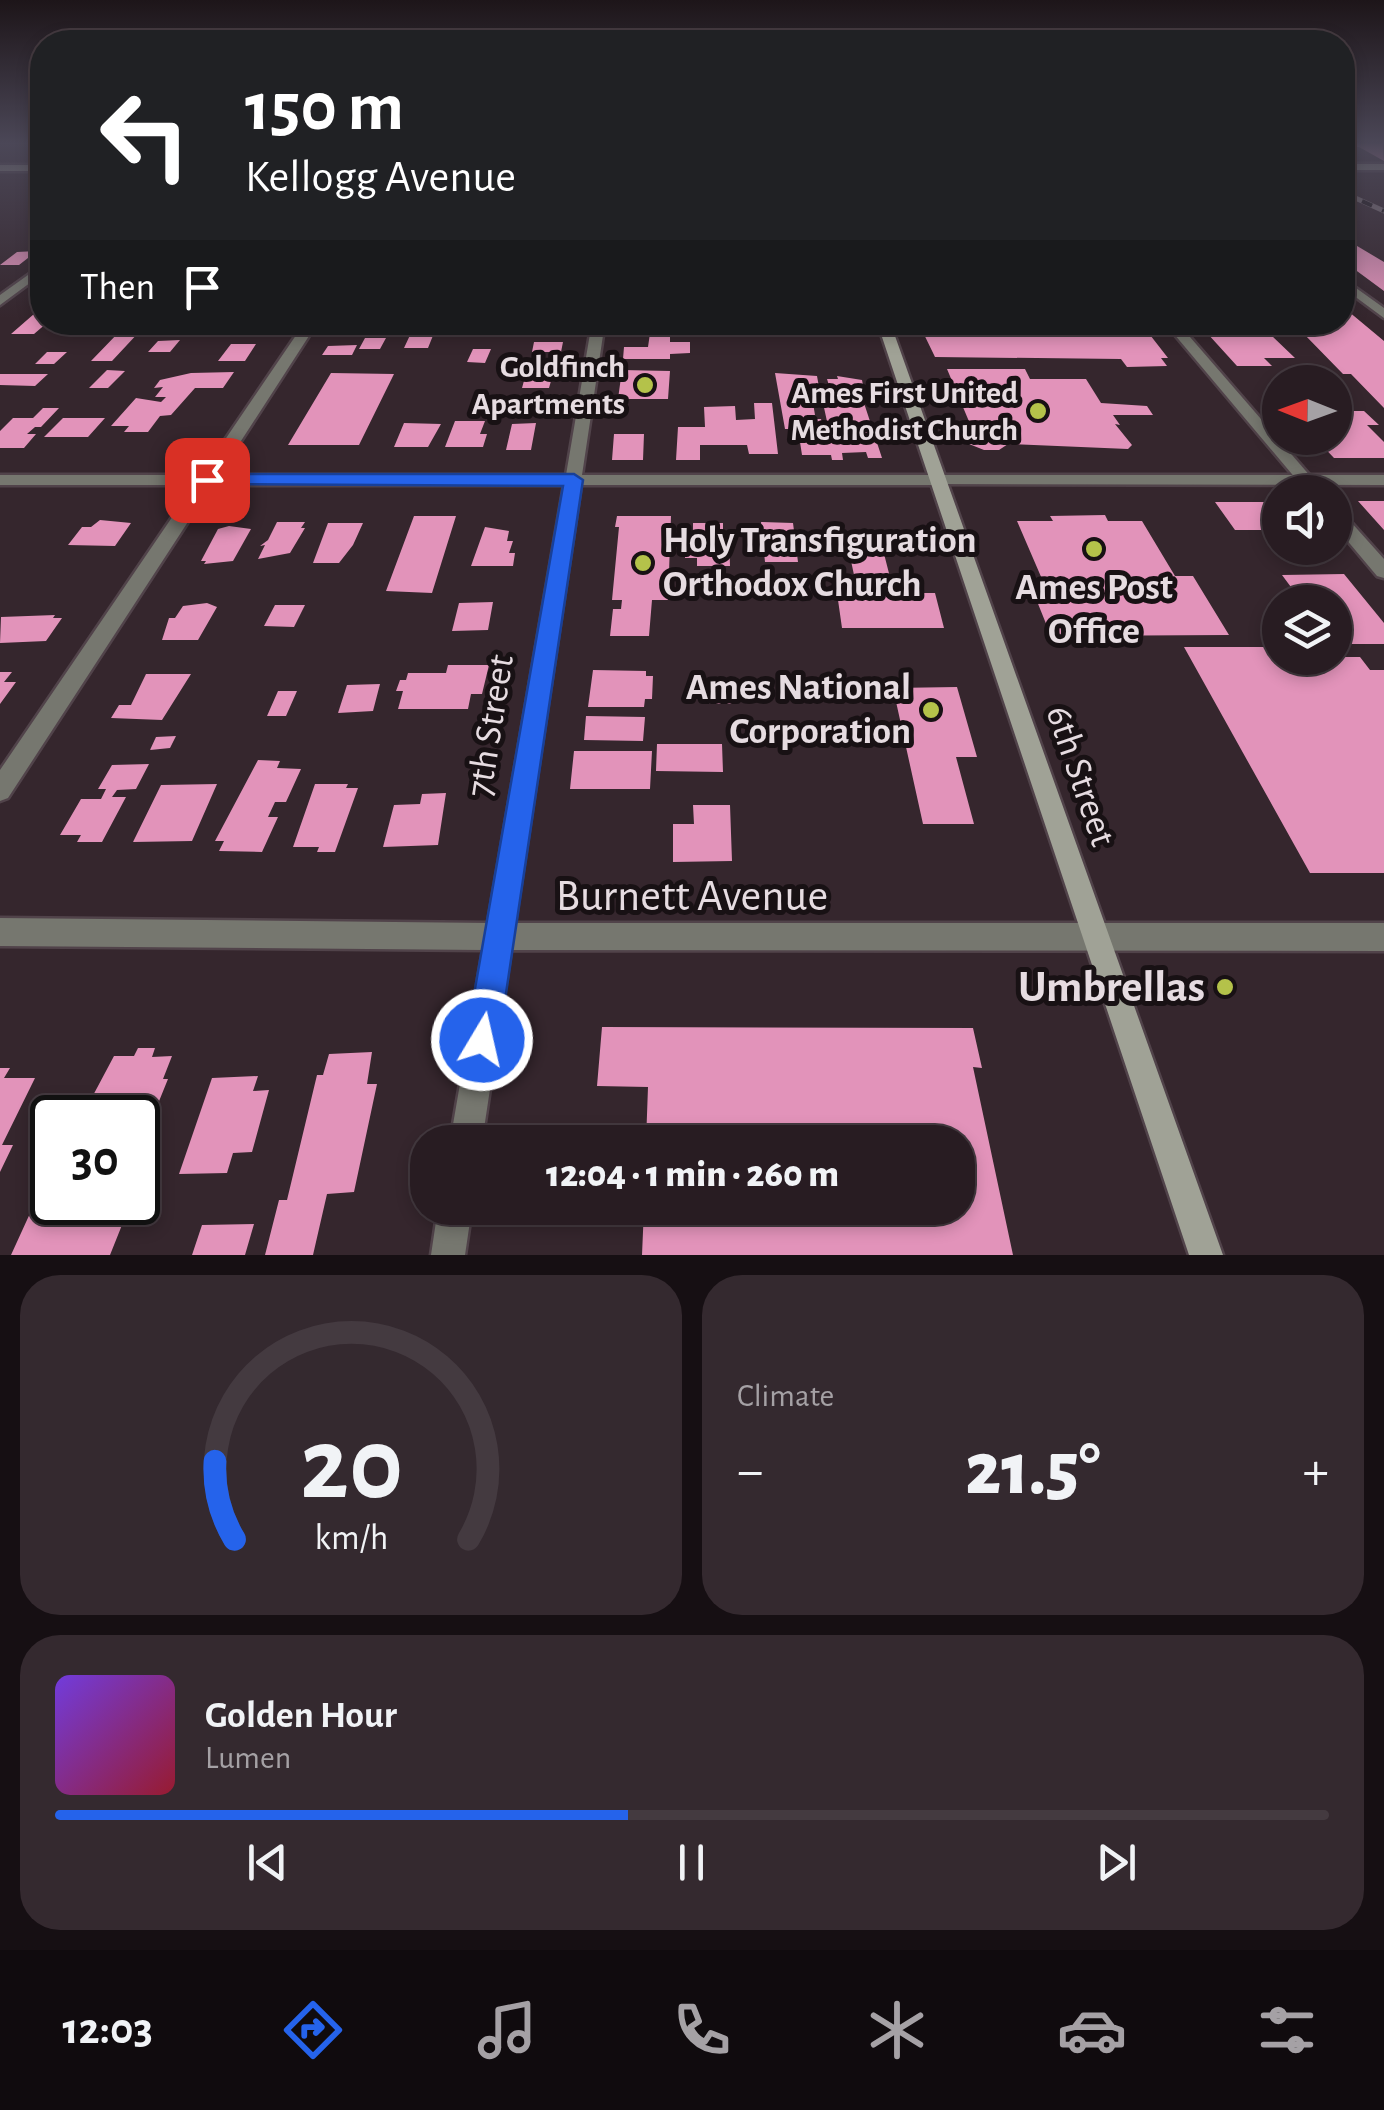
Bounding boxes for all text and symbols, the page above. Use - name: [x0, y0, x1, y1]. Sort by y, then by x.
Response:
- icon: left: [80, 70, 210, 200]
- text: 150 m: [245, 73, 404, 143]
- text: Kellogg Avenue: [245, 155, 516, 200]
- icon: arrive: [175, 260, 230, 315]
- text: Then: [80, 269, 155, 307]
- place label: Goldfinch Apartments: [472, 351, 625, 420]
- north arrow: [1262, 365, 1352, 455]
- map controls: [1262, 365, 1352, 675]
- marker: Goldfinch Apartments: [634, 374, 656, 396]
- place label: Ames First United Methodist Church: [790, 377, 1018, 446]
- marker: Ames First United Methodist Church: [1027, 400, 1049, 422]
- pin: [165, 438, 250, 523]
- icon: arrive: [180, 453, 235, 508]
- button: sound: [1262, 475, 1352, 565]
- place label: Holy Transfiguration Orthodox Church: [663, 522, 977, 604]
- marker: Ames Post Office: [1083, 538, 1105, 560]
- marker: Holy Transfiguration Orthodox Church: [632, 552, 654, 574]
- place label: Ames Post Office: [1015, 569, 1173, 651]
- button: layers: [1262, 585, 1352, 675]
- street label: 7th Street: [461, 652, 521, 800]
- place label: Ames National Corporation: [686, 669, 911, 751]
- marker: Ames National Corporation: [920, 699, 942, 721]
- street label: 6th Street: [1038, 701, 1122, 851]
- street label: Burnett Avenue: [556, 874, 828, 919]
- place label: Umbrellas: [1018, 965, 1205, 1010]
- marker: Umbrellas: [1214, 976, 1236, 998]
- position arrow: [430, 988, 534, 1092]
- speed limit sign: 30: [30, 1095, 160, 1225]
- text: 12:04 · 1 min · 260 m: [546, 1156, 839, 1194]
- text: Climate: [737, 1380, 834, 1412]
- text: 20: [299, 1414, 403, 1518]
- text: 21.5°: [965, 1433, 1101, 1508]
- text: −: [737, 1444, 763, 1499]
- text: +: [1303, 1444, 1329, 1499]
- text: km/h: [314, 1520, 388, 1556]
- text: Golden Hour: [205, 1697, 397, 1735]
- text: Lumen: [205, 1742, 291, 1774]
- icon: previous: [240, 1835, 295, 1890]
- icon: pause: [664, 1835, 719, 1890]
- icon: next: [1089, 1835, 1144, 1890]
- icon: directions: [278, 1995, 348, 2065]
- icon: music: [472, 1995, 542, 2065]
- icon: phone: [667, 1995, 737, 2065]
- icon: climate: [862, 1995, 932, 2065]
- icon: car: [1057, 1995, 1127, 2065]
- icon: filters: [1252, 1995, 1322, 2065]
- text: 12:03: [62, 2007, 153, 2052]

